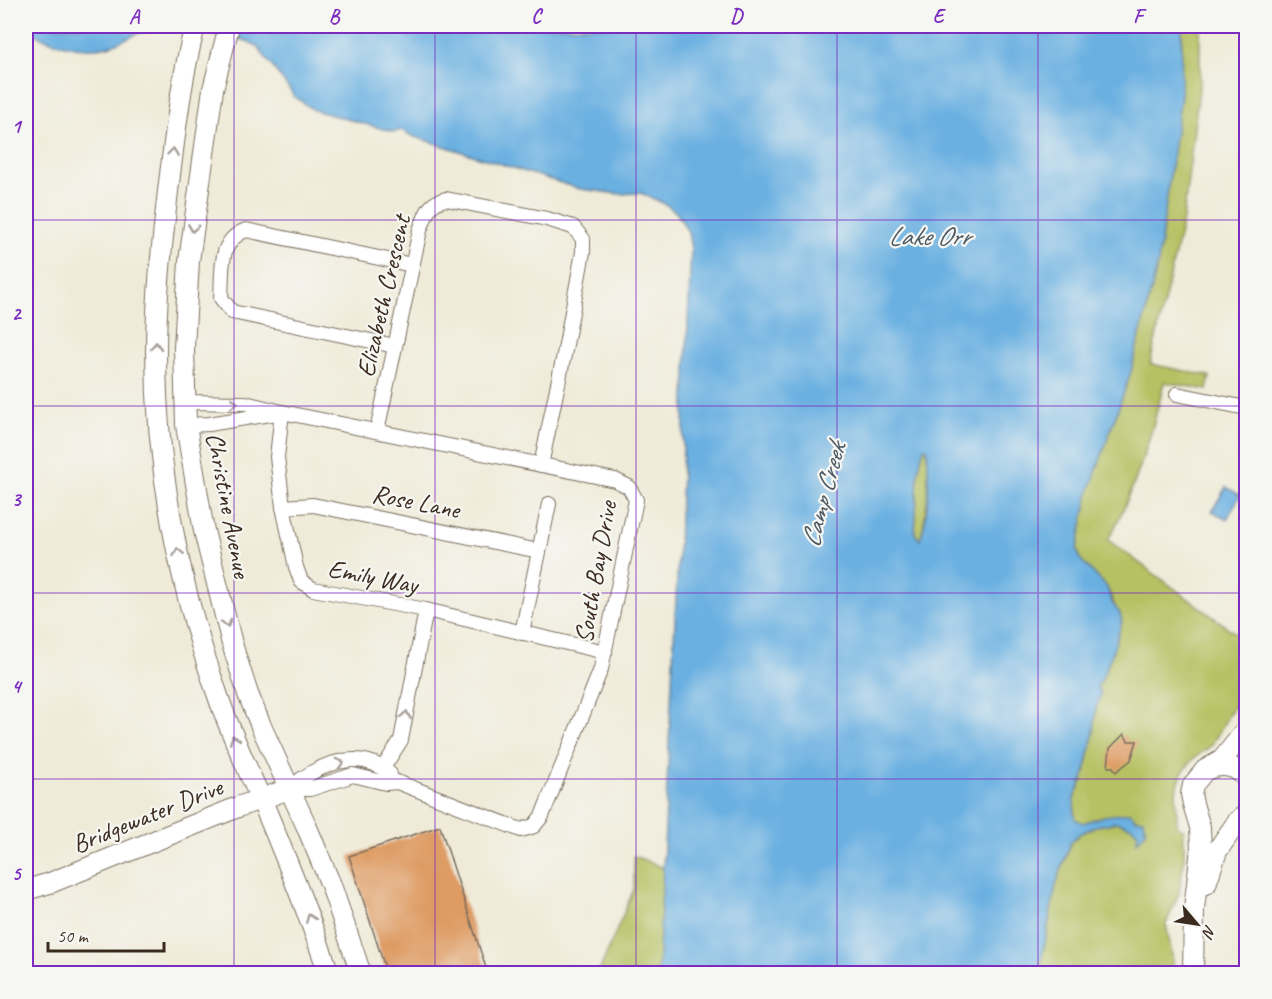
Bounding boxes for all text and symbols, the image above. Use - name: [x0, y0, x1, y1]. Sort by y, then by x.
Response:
- text: A: [129, 4, 141, 29]
- text: B: [329, 4, 341, 29]
- text: C: [531, 4, 543, 29]
- text: D: [730, 4, 744, 29]
- text: E: [933, 4, 947, 29]
- text: F: [1133, 4, 1147, 29]
- text: 1: [12, 114, 23, 139]
- one-way arrow: [166, 147, 179, 156]
- street label: Elizabeth Crescent: [349, 210, 419, 380]
- water label: Lake Orr: [888, 219, 974, 253]
- one-way arrow: [188, 224, 200, 233]
- text: 2: [12, 301, 23, 326]
- one-way arrow: [150, 341, 162, 350]
- one-way arrow: [229, 396, 238, 409]
- street label: Christine Avenue: [198, 430, 259, 582]
- water label: Camp Creek: [793, 434, 855, 551]
- street label: Rose Lane: [369, 477, 465, 527]
- text: 3: [12, 487, 23, 512]
- street label: South Bay Drive: [567, 497, 624, 646]
- one-way arrow: [172, 547, 185, 557]
- street label: Emily Way: [325, 552, 423, 602]
- one-way arrow: [220, 617, 232, 628]
- text: 4: [12, 674, 24, 699]
- one-way arrow: [399, 710, 412, 720]
- one-way arrow: [229, 734, 241, 745]
- one-way arrow: [334, 758, 345, 770]
- street label: Bridgewater Drive: [67, 770, 229, 861]
- text: 5: [12, 861, 23, 886]
- north arrow: [1167, 894, 1227, 954]
- one-way arrow: [304, 914, 317, 924]
- scale bar: [48, 915, 164, 953]
- text: N: [1197, 922, 1220, 943]
- text: 50 m: [57, 925, 90, 947]

